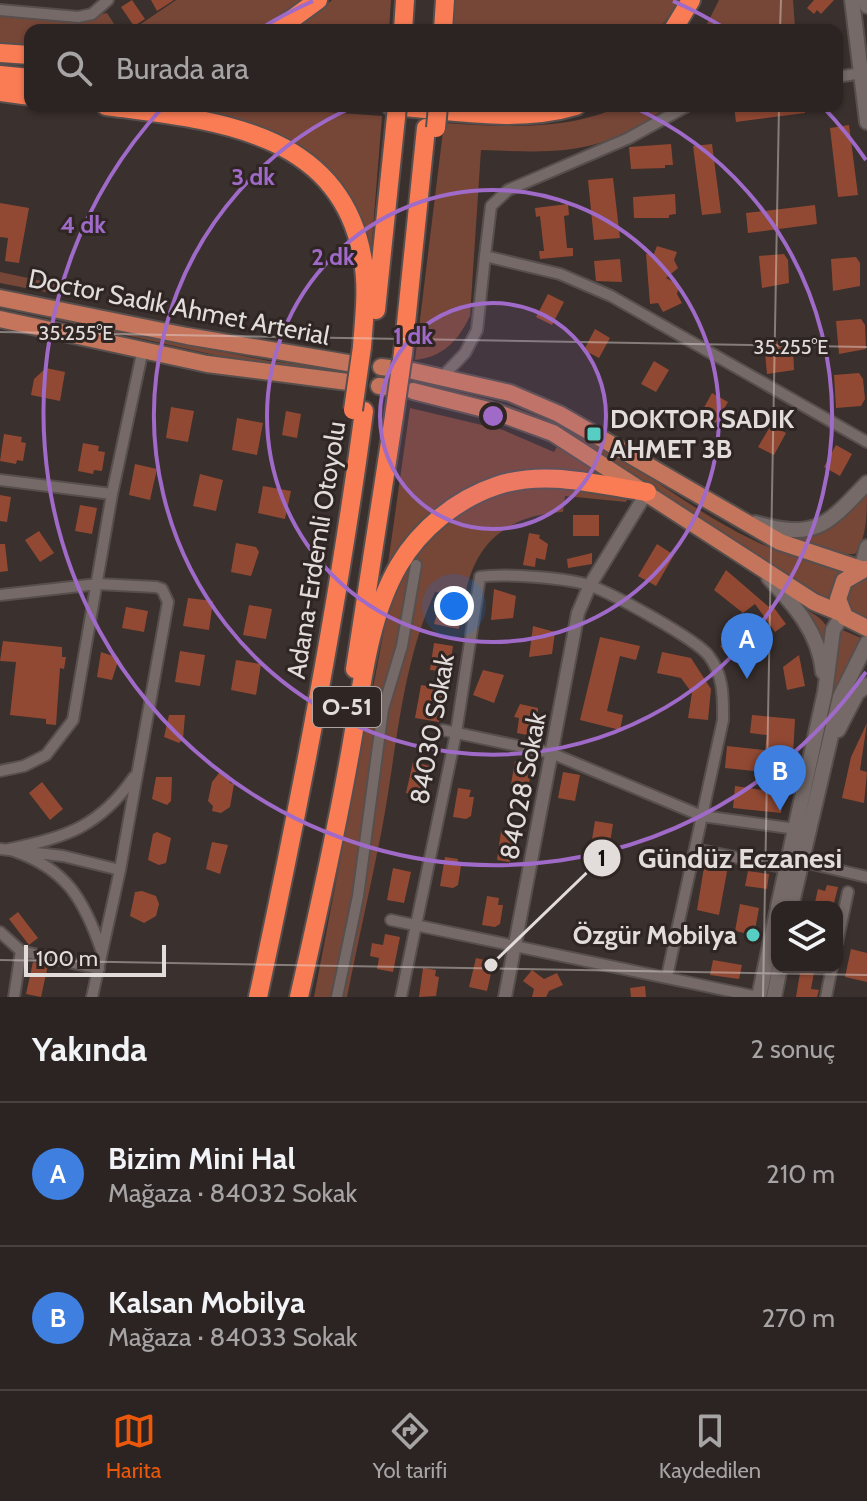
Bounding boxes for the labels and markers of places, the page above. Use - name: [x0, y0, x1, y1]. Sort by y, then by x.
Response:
- centre of rings: [479, 402, 507, 430]
- place label: DOKTOR SADIK AHMET 3B: [610, 403, 795, 465]
- marker: DOKTOR SADIK AHMET 3B: [585, 425, 603, 443]
- pin: A: [721, 613, 773, 679]
- pin: B: [754, 745, 806, 811]
- callout: Gündüz Eczanesi: [582, 832, 859, 884]
- place label: Özgür Mobilya: [573, 919, 737, 951]
- marker: Özgür Mobilya: [744, 926, 762, 944]

